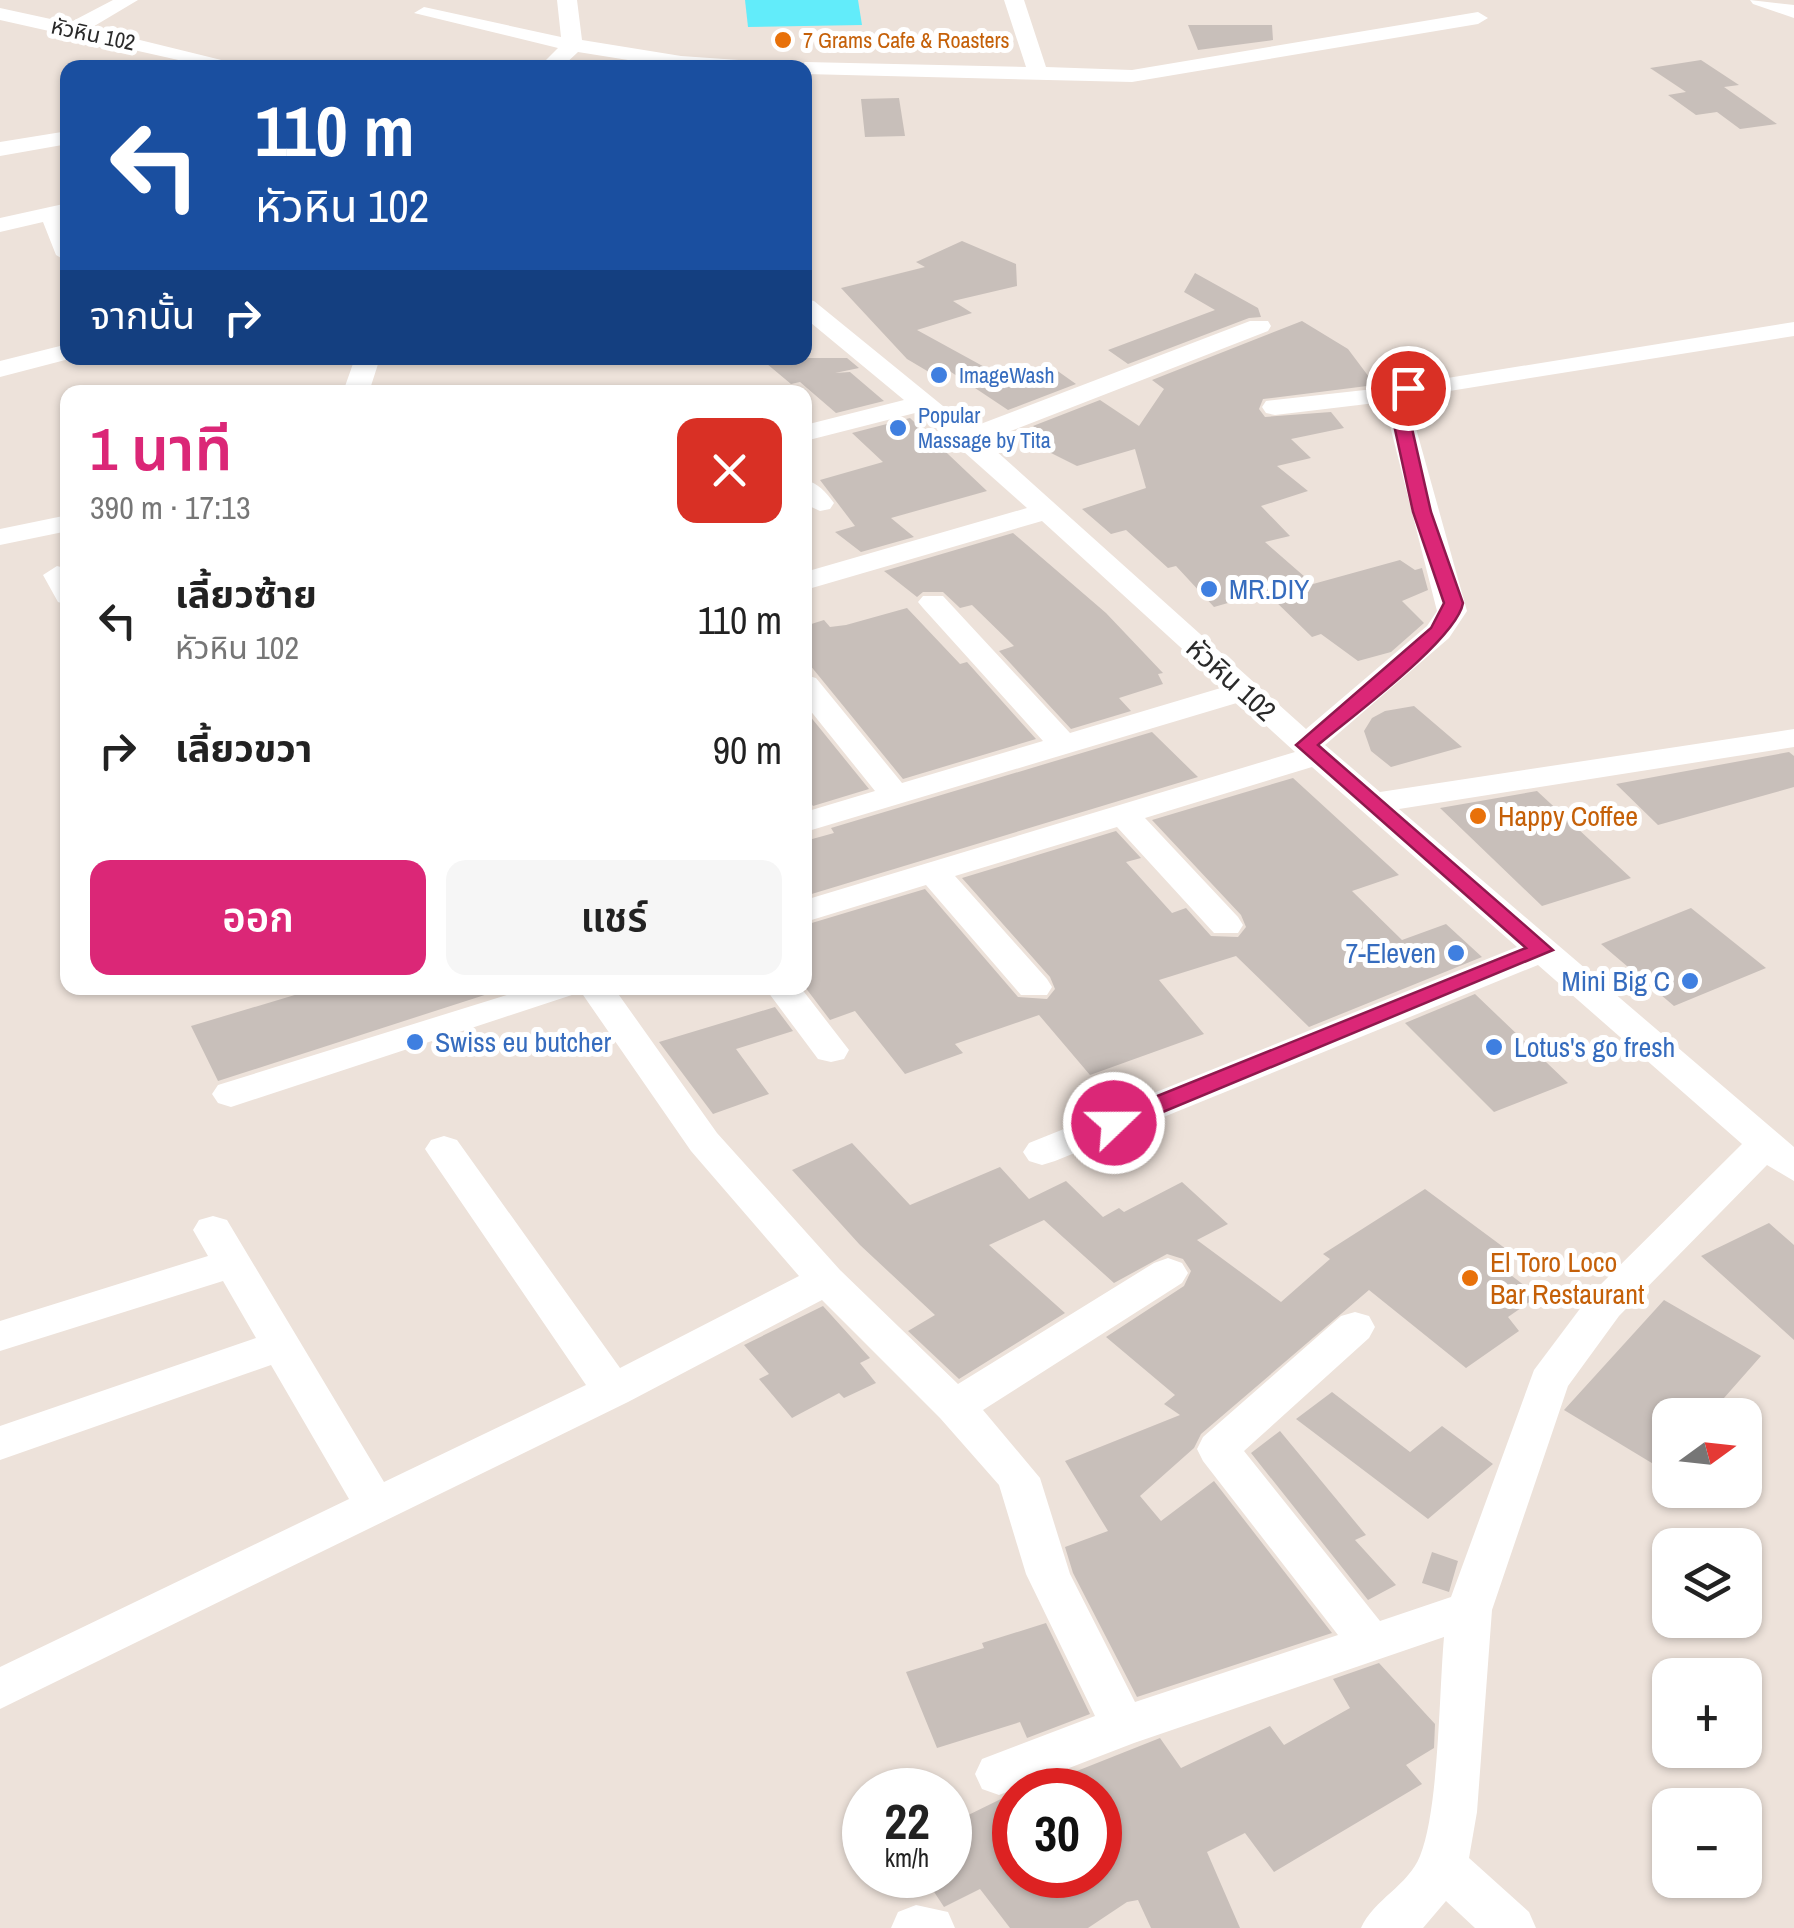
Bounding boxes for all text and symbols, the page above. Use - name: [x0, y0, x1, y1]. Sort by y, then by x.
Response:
- street label: หัวหิน 102: [48, 10, 138, 58]
- place label: 7 Grams Cafe & Roasters: [803, 25, 1010, 55]
- marker: 7 Grams Cafe & Roasters: [772, 29, 794, 51]
- text: 110 m: [255, 84, 415, 178]
- icon: left: [90, 100, 220, 230]
- text: หัวหิน 102: [255, 175, 429, 236]
- text: จากนั้น: [90, 290, 195, 341]
- icon: right: [215, 290, 270, 345]
- pin: [1366, 346, 1451, 431]
- place label: ImageWash: [959, 360, 1055, 390]
- icon: arrive: [1381, 361, 1436, 416]
- marker: ImageWash: [928, 364, 950, 386]
- place label: Popular Massage by Tita: [918, 400, 1051, 455]
- text: 1 นาที: [90, 408, 232, 489]
- marker: Popular Massage by Tita: [887, 417, 909, 439]
- button: close: [677, 418, 782, 523]
- text: 390 m · 17:13: [90, 486, 250, 529]
- text: เลี้ยวซ้าย: [175, 569, 317, 620]
- place label: MR.DIY: [1229, 570, 1310, 608]
- marker: MR.DIY: [1198, 578, 1220, 600]
- icon: left: [90, 593, 145, 648]
- text: 110 m: [698, 595, 782, 646]
- text: หัวหิน 102: [175, 626, 299, 669]
- street label: หัวหิน 102: [1178, 629, 1284, 729]
- icon: right: [90, 723, 145, 778]
- text: เลี้ยวขวา: [175, 723, 312, 774]
- text: 90 m: [713, 725, 782, 776]
- place label: Happy Coffee: [1498, 797, 1638, 835]
- marker: Happy Coffee: [1467, 805, 1489, 827]
- button: ออก: [90, 860, 426, 975]
- button: แชร์: [446, 860, 782, 975]
- place label: 7-Eleven: [1345, 934, 1436, 972]
- marker: 7-Eleven: [1445, 942, 1467, 964]
- place label: Mini Big C: [1562, 962, 1670, 1000]
- marker: Mini Big C: [1679, 970, 1701, 992]
- place label: Swiss eu butcher: [435, 1023, 611, 1061]
- place label: Lotus's go fresh: [1514, 1028, 1675, 1066]
- marker: Swiss eu butcher: [404, 1031, 426, 1053]
- marker: Lotus's go fresh: [1483, 1036, 1505, 1058]
- position arrow: [1062, 1071, 1166, 1175]
- place label: El Toro Loco Bar Restaurant: [1490, 1243, 1644, 1313]
- marker: El Toro Loco Bar Restaurant: [1459, 1267, 1481, 1289]
- north arrow: [1652, 1398, 1762, 1508]
- map controls: [1652, 1398, 1762, 1898]
- button: layers: [1652, 1528, 1762, 1638]
- button: +: [1652, 1658, 1762, 1768]
- speed limit sign: 30: [992, 1768, 1122, 1898]
- text: 22: [884, 1787, 930, 1855]
- button: −: [1652, 1788, 1762, 1898]
- text: km/h: [885, 1841, 929, 1875]

